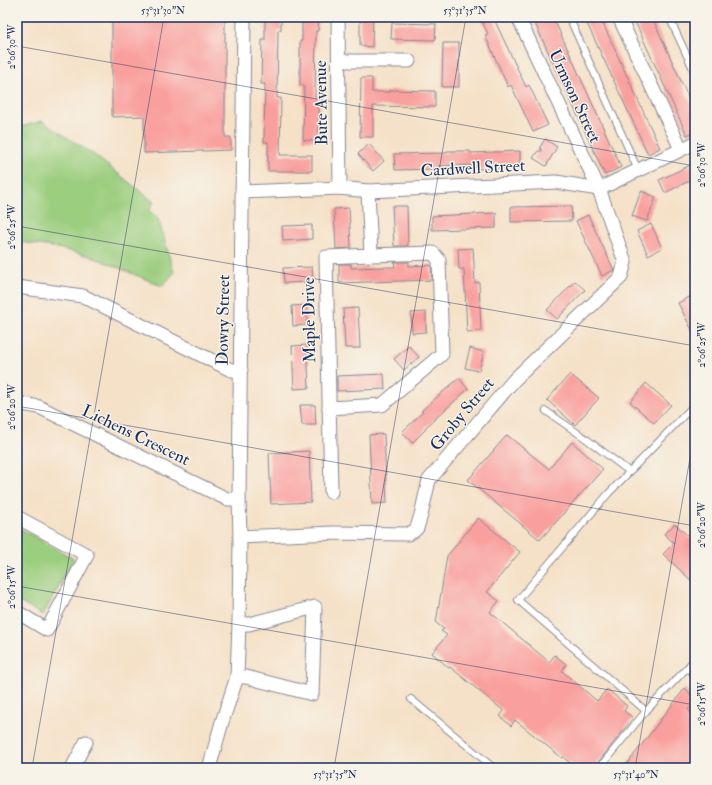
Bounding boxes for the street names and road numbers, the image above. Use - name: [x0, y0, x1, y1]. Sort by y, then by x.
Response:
- street label: Urmson Street: [544, 46, 606, 147]
- street label: Bute Avenue: [310, 60, 332, 146]
- street label: Cardwell Street: [420, 155, 526, 181]
- street label: Dowry Street: [212, 274, 235, 366]
- street label: Maple Drive: [298, 277, 321, 363]
- street label: Groby Street: [425, 373, 500, 455]
- street label: Lichens Crescent: [79, 400, 194, 470]

